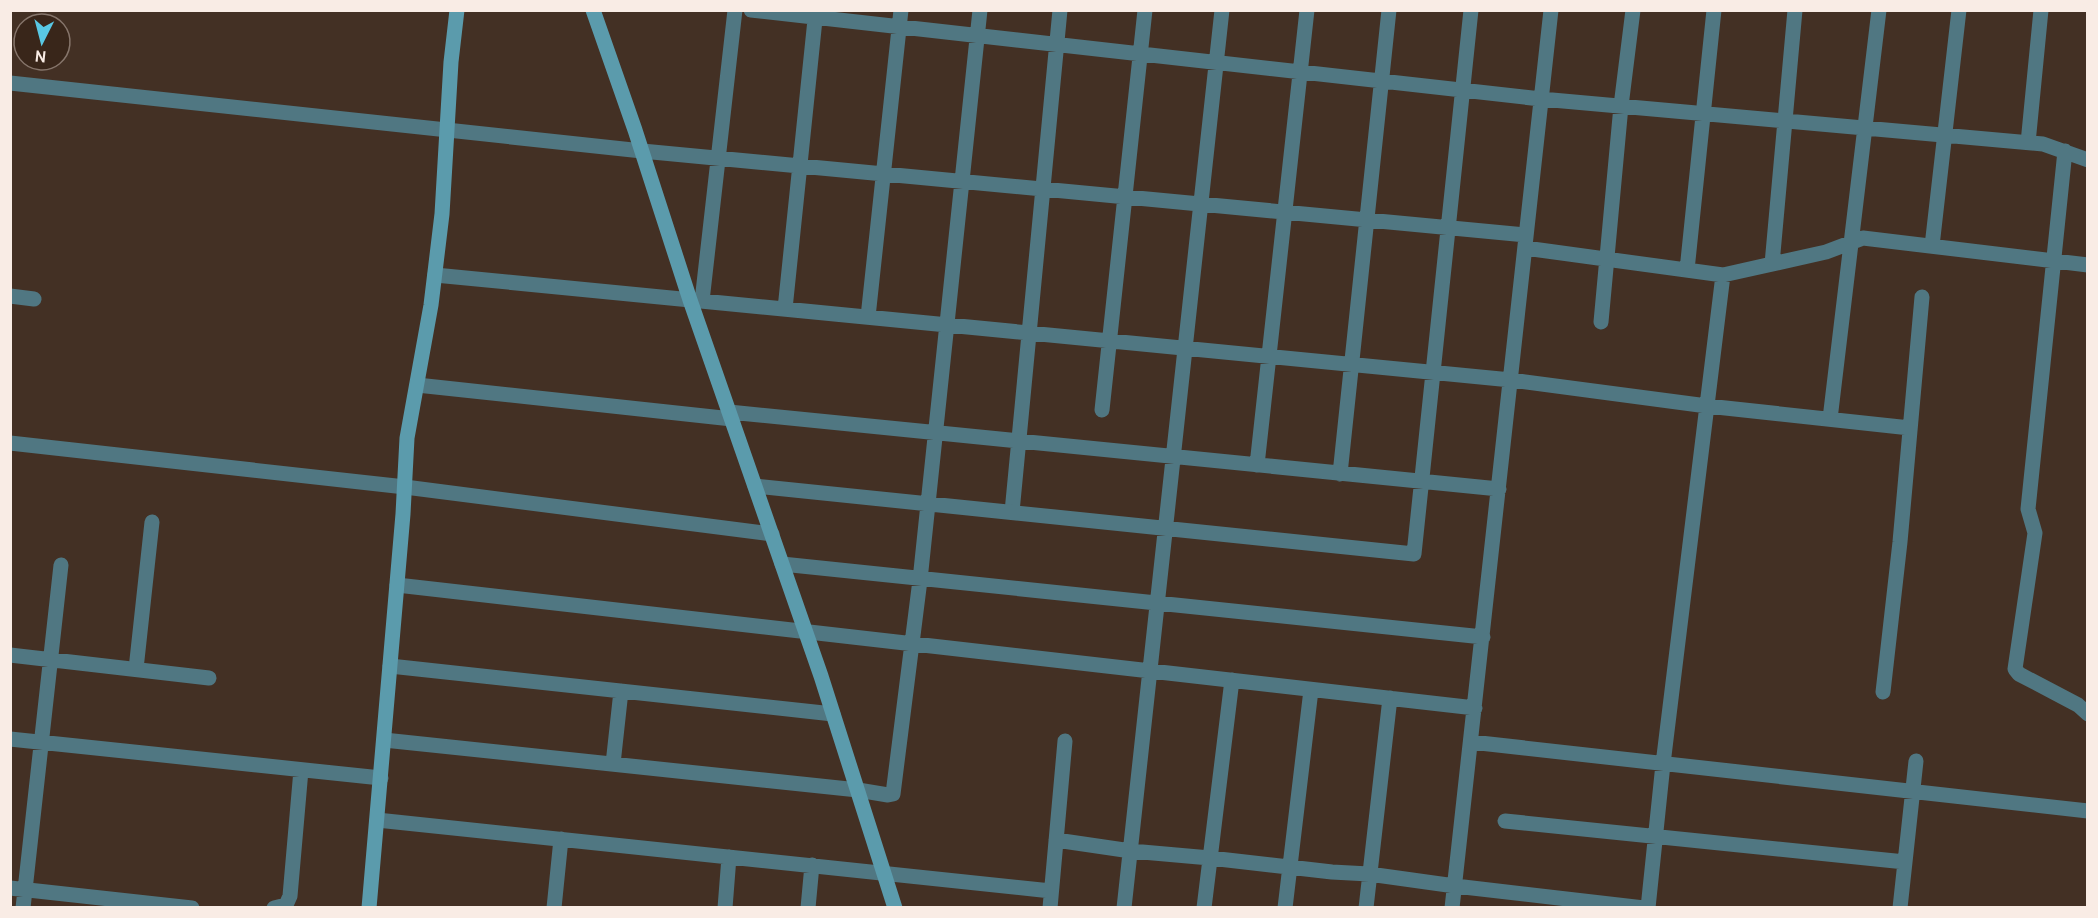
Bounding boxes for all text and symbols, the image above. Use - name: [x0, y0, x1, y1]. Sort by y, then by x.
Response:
- north arrow: [12, 12, 72, 72]
- text: N: [34, 46, 47, 66]

